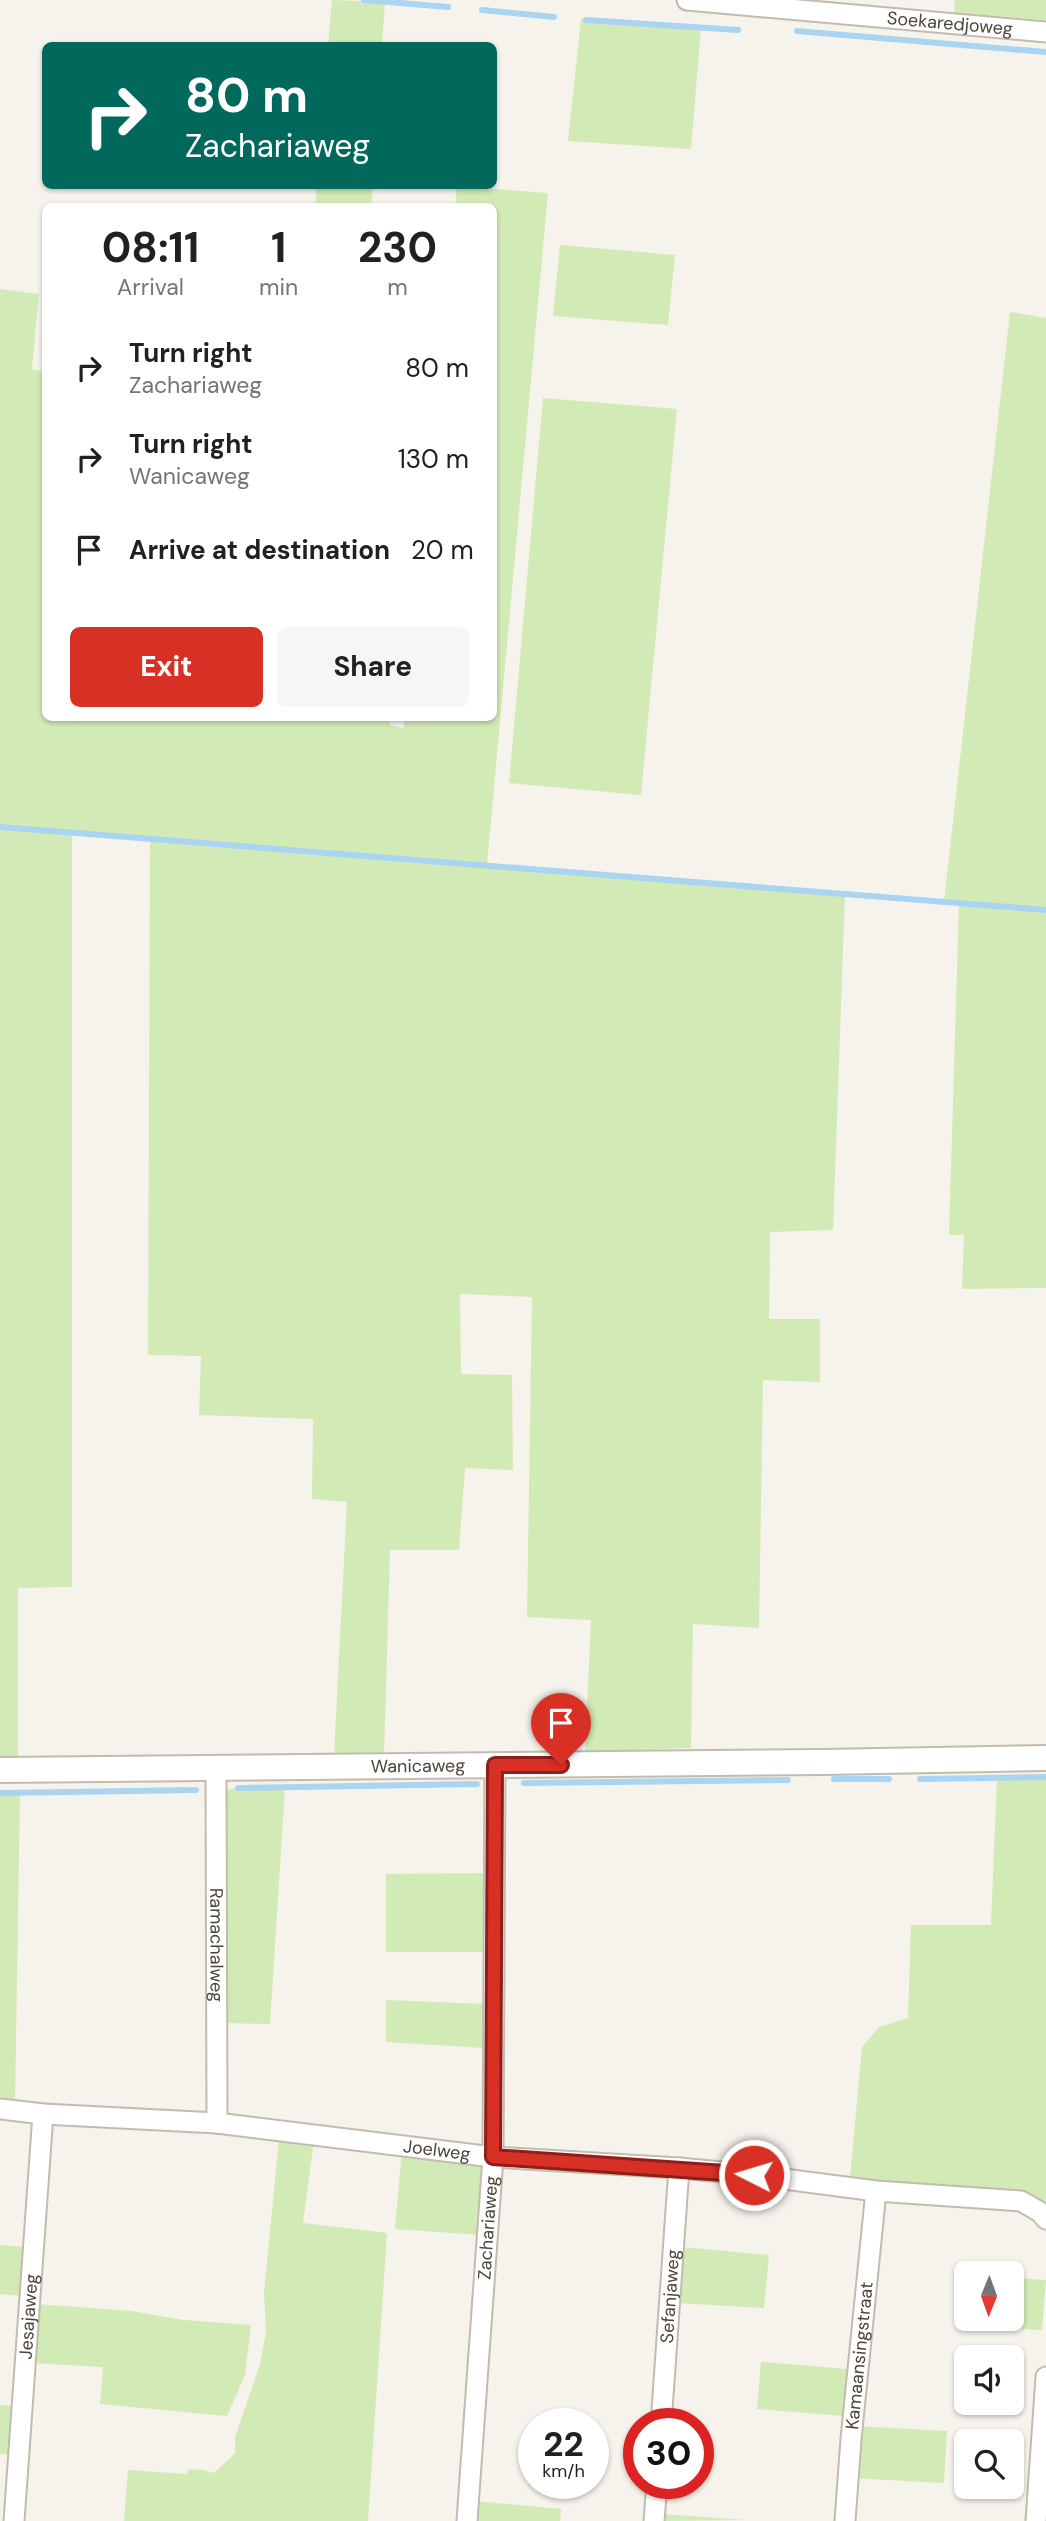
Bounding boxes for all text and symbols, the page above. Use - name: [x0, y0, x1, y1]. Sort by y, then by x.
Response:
- street label: Soekaredjoweg: [886, 6, 1014, 41]
- text: 80 m: [185, 63, 308, 127]
- icon: right: [70, 70, 161, 161]
- text: Zachariaweg: [185, 125, 370, 167]
- text: 08:11: [102, 220, 199, 275]
- text: 1: [271, 220, 286, 275]
- text: 230: [358, 220, 437, 275]
- text: Arrival: [117, 272, 184, 302]
- text: min: [259, 272, 298, 302]
- text: m: [387, 272, 408, 302]
- text: Turn right: [129, 336, 253, 370]
- icon: right: [70, 349, 108, 387]
- text: 80 m: [405, 351, 469, 385]
- text: Zachariaweg: [129, 370, 262, 400]
- text: Turn right: [129, 427, 253, 461]
- icon: right: [70, 440, 108, 478]
- text: 130 m: [398, 442, 469, 476]
- text: Wanicaweg: [129, 461, 250, 491]
- icon: arrive: [70, 531, 108, 569]
- text: Arrive at destination: [129, 533, 390, 567]
- text: 20 m: [411, 533, 474, 567]
- button: Exit: [70, 627, 263, 707]
- button: Share: [277, 627, 469, 707]
- pin: [531, 1693, 591, 1765]
- icon: arrive: [542, 1704, 580, 1742]
- street label: Wanicaweg: [371, 1753, 465, 1778]
- street label: Ramachalweg: [204, 1888, 229, 2002]
- street label: Joelweg: [402, 2134, 472, 2166]
- position arrow: [717, 2138, 791, 2212]
- street label: Zachariaweg: [472, 2175, 504, 2281]
- street label: Sefanjaweg: [655, 2248, 685, 2344]
- north arrow: [954, 2261, 1024, 2331]
- map controls: [954, 2261, 1024, 2499]
- street label: Jesajaweg: [14, 2273, 44, 2360]
- street label: Kamaansingstraat: [840, 2281, 879, 2431]
- button: sound: [954, 2345, 1024, 2415]
- speed limit sign: 30: [623, 2408, 714, 2499]
- text: 22: [543, 2421, 584, 2467]
- button: search: [954, 2429, 1024, 2499]
- text: km/h: [542, 2459, 585, 2483]

